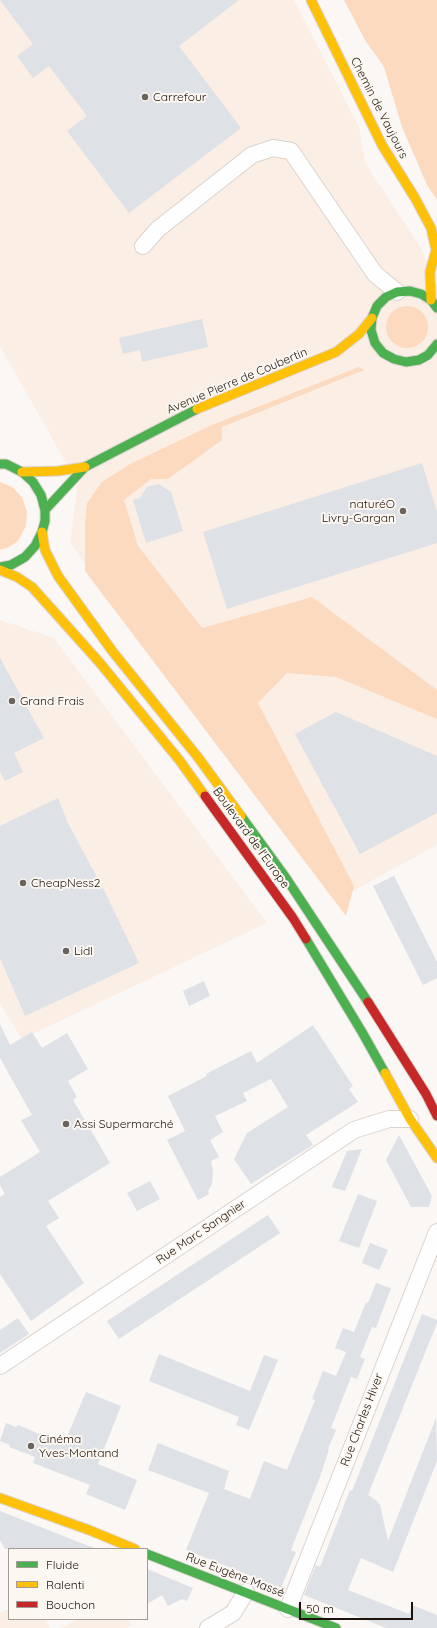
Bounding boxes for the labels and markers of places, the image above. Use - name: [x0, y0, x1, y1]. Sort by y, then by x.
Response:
- place label: Carrefour: [153, 90, 206, 104]
- marker: Carrefour: [140, 92, 150, 102]
- place label: naturéO Livry-Gargan: [322, 497, 395, 525]
- marker: naturéO Livry-Gargan: [398, 506, 408, 516]
- place label: Grand Frais: [20, 694, 84, 708]
- marker: Grand Frais: [7, 696, 17, 706]
- place label: CheapNess2: [31, 876, 100, 890]
- marker: CheapNess2: [18, 878, 28, 888]
- place label: Lidl: [74, 944, 93, 958]
- marker: Lidl: [61, 946, 71, 956]
- place label: Assi Supermarché: [74, 1117, 173, 1131]
- marker: Assi Supermarché: [61, 1119, 71, 1129]
- place label: Cinéma Yves-Montand: [39, 1432, 119, 1460]
- marker: Cinéma Yves-Montand: [26, 1441, 36, 1451]

